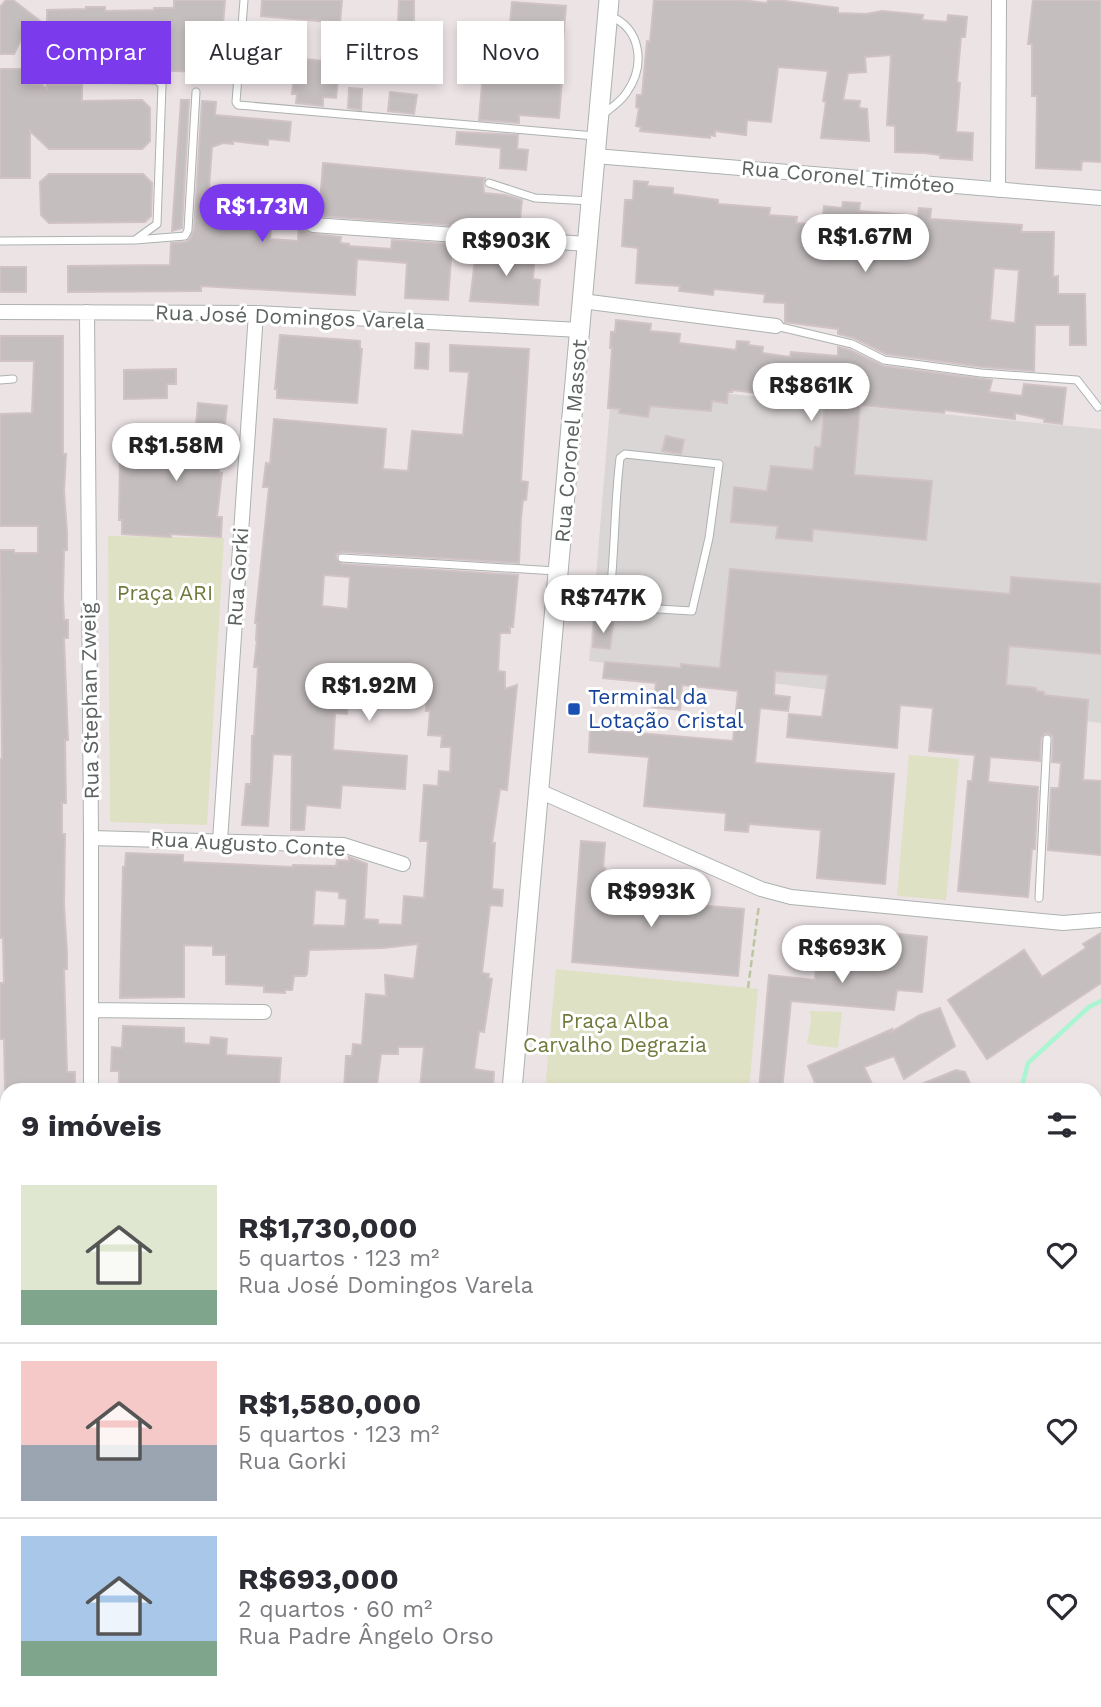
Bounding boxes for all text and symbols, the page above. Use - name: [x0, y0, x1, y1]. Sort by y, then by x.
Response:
- chip: Comprar: [21, 21, 171, 84]
- chip: Alugar: [185, 21, 307, 84]
- chip: Filtros: [321, 21, 443, 84]
- chip: Novo: [457, 21, 564, 84]
- street label: Rua Coronel Timóteo: [740, 155, 956, 198]
- pin: R$1.73M: [197, 184, 327, 244]
- text: R$1.73M: [215, 193, 309, 220]
- pin: R$1.67M: [800, 215, 930, 274]
- pin: R$903K: [449, 218, 563, 278]
- text: R$1.67M: [817, 223, 913, 250]
- text: R$903K: [462, 227, 550, 254]
- street label: Rua José Domingos Varela: [155, 299, 425, 334]
- street label: Rua Coronel Massot: [549, 338, 592, 544]
- pin: R$861K: [754, 364, 868, 423]
- text: R$861K: [769, 372, 853, 399]
- pin: R$1.58M: [111, 424, 241, 483]
- text: R$1.58M: [128, 432, 224, 459]
- street label: Rua Gorki: [222, 527, 253, 627]
- pin: R$747K: [546, 576, 660, 635]
- park label: Praça ARI: [117, 580, 213, 605]
- text: R$747K: [560, 584, 646, 611]
- street label: Rua Stephan Zweig: [75, 602, 104, 800]
- pin: R$1.92M: [304, 664, 434, 723]
- text: R$1.92M: [321, 672, 417, 699]
- place label: Terminal da Lotação Cristal: [588, 684, 744, 733]
- marker: Terminal da Lotação Cristal: [566, 701, 582, 717]
- street label: Rua Augusto Conte: [150, 826, 346, 861]
- pin: R$993K: [594, 870, 708, 929]
- text: R$993K: [607, 878, 695, 905]
- pin: R$693K: [785, 926, 899, 985]
- text: R$693K: [798, 934, 886, 961]
- park label: Praça Alba Carvalho Degrazia: [523, 1008, 707, 1057]
- icon: filters: [1043, 1106, 1081, 1144]
- text: 9 imóveis: [21, 1108, 161, 1143]
- text: R$1,730,000: [238, 1210, 418, 1245]
- icon: home: [77, 1213, 161, 1297]
- icon: heart: [1043, 1236, 1081, 1274]
- text: 5 quartos · 123 m²: [238, 1245, 439, 1272]
- text: Rua José Domingos Varela: [238, 1272, 534, 1299]
- text: R$1,580,000: [238, 1386, 421, 1421]
- icon: home: [77, 1389, 161, 1473]
- icon: heart: [1043, 1412, 1081, 1450]
- text: 5 quartos · 123 m²: [238, 1421, 439, 1448]
- text: Rua Gorki: [238, 1448, 347, 1475]
- text: R$693,000: [238, 1561, 399, 1596]
- icon: home: [77, 1564, 161, 1648]
- icon: heart: [1043, 1587, 1081, 1625]
- text: 2 quartos · 60 m²: [238, 1596, 432, 1623]
- text: Rua Padre Ângelo Orso: [238, 1623, 494, 1650]

